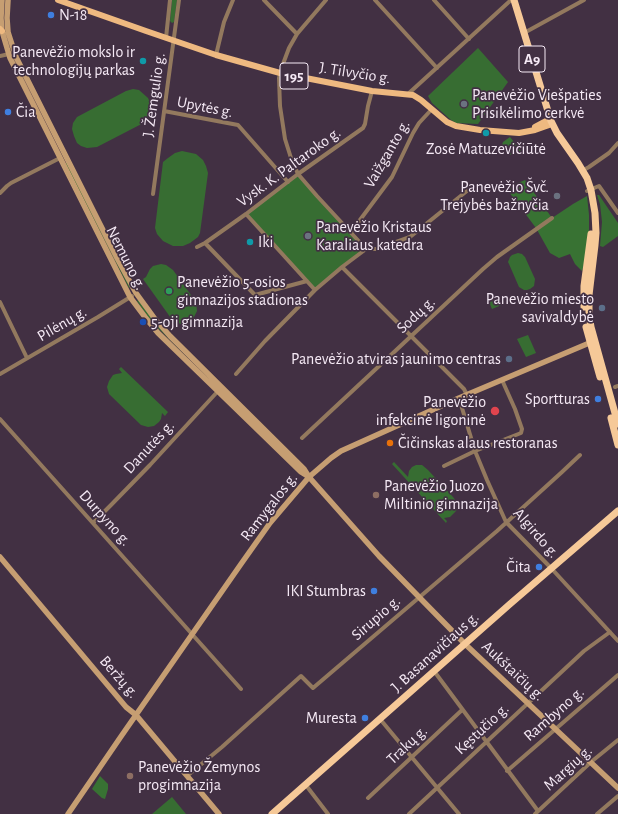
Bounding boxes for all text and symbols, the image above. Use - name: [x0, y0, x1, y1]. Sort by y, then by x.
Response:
- place label: N-18: [59, 5, 87, 25]
- marker: N-18: [46, 10, 56, 20]
- place label: Panevėžio mokslo ir technologijų parkas: [12, 42, 135, 80]
- road number: A9: [519, 46, 545, 72]
- street label: J. Žemgulio g.: [139, 52, 169, 138]
- marker: Panevėžio mokslo ir technologijų parkas: [138, 56, 148, 66]
- street label: J. Tilvyčio g.: [318, 58, 392, 88]
- road number: 195: [280, 63, 308, 89]
- place label: Panevėžio Viešpaties Prisikėlimo cerkvė: [472, 85, 602, 123]
- street label: Upytės g.: [175, 92, 235, 122]
- marker: Panevėžio Viešpaties Prisikėlimo cerkvė: [459, 99, 469, 109]
- place label: Čia: [16, 102, 36, 122]
- marker: Čia: [3, 107, 13, 117]
- street label: Vaižganto g.: [360, 116, 414, 192]
- street label: Vysk. K. Paltaroko g.: [233, 123, 345, 211]
- marker: Zosė Matuzevičiūtė: [481, 128, 491, 138]
- place label: Zosė Matuzevičiūtė: [426, 139, 546, 159]
- place label: Panevėžio Švč. Trejybės bažnyčia: [440, 177, 549, 215]
- marker: Panevėžio Švč. Trejybės bažnyčia: [552, 191, 562, 201]
- place label: Panevėžio Kristaus Karaliaus katedra: [316, 217, 432, 255]
- street label: Nemuno g.: [102, 223, 150, 293]
- marker: Panevėžio Kristaus Karaliaus katedra: [303, 231, 313, 241]
- place label: Iki: [258, 232, 273, 252]
- marker: Iki: [245, 237, 255, 247]
- place label: Panevėžio 5-osios gimnazijos stadionas: [177, 272, 308, 310]
- marker: Panevėžio 5-osios gimnazijos stadionas: [164, 286, 174, 296]
- place label: Panevėžio miesto savivaldybė: [486, 289, 594, 327]
- street label: Sodų g.: [393, 292, 439, 338]
- street label: Pilėnų g.: [34, 302, 90, 346]
- marker: Panevėžio miesto savivaldybė: [597, 303, 607, 313]
- place label: 5-oji gimnazija: [151, 312, 243, 332]
- marker: 5-oji gimnazija: [138, 317, 148, 327]
- place label: Panevėžio atviras jaunimo centras: [291, 349, 501, 369]
- marker: Panevėžio atviras jaunimo centras: [504, 354, 514, 364]
- place label: Sportturas: [525, 389, 590, 409]
- place label: Panevėžio infekcinė ligoninė: [376, 392, 486, 430]
- marker: Sportturas: [593, 394, 603, 404]
- marker: Panevėžio infekcinė ligoninė: [489, 405, 501, 417]
- street label: Danutės g.: [119, 416, 179, 478]
- place label: Čičinskas alaus restoranas: [398, 433, 558, 453]
- marker: Čičinskas alaus restoranas: [385, 438, 395, 448]
- street label: Ramygalos g.: [236, 469, 302, 545]
- place label: Panevėžio Juozo Miltinio gimnazija: [384, 476, 498, 514]
- street label: Durpyno g.: [75, 486, 135, 550]
- marker: Panevėžio Juozo Miltinio gimnazija: [371, 490, 381, 500]
- street label: Algirdo g.: [509, 504, 563, 562]
- place label: Čita: [506, 557, 531, 577]
- marker: Čita: [534, 562, 544, 572]
- place label: IKI Stumbras: [286, 581, 366, 601]
- marker: IKI Stumbras: [369, 586, 379, 596]
- street label: Sirupio g.: [348, 591, 404, 645]
- street label: J. Basanavičiaus g.: [387, 608, 483, 696]
- street label: Aukštaičių g.: [478, 637, 548, 705]
- street label: Beržų g.: [95, 652, 143, 702]
- street label: Rambyno g.: [520, 683, 588, 745]
- street label: Kęstučio g.: [451, 699, 513, 759]
- place label: Muresta: [306, 708, 357, 728]
- marker: Muresta: [360, 713, 370, 723]
- street label: Trakų g.: [383, 721, 431, 769]
- street label: Margių g.: [540, 741, 596, 795]
- place label: Panevėžio Žemynos progimnazija: [138, 757, 260, 795]
- marker: Panevėžio Žemynos progimnazija: [125, 771, 135, 781]

